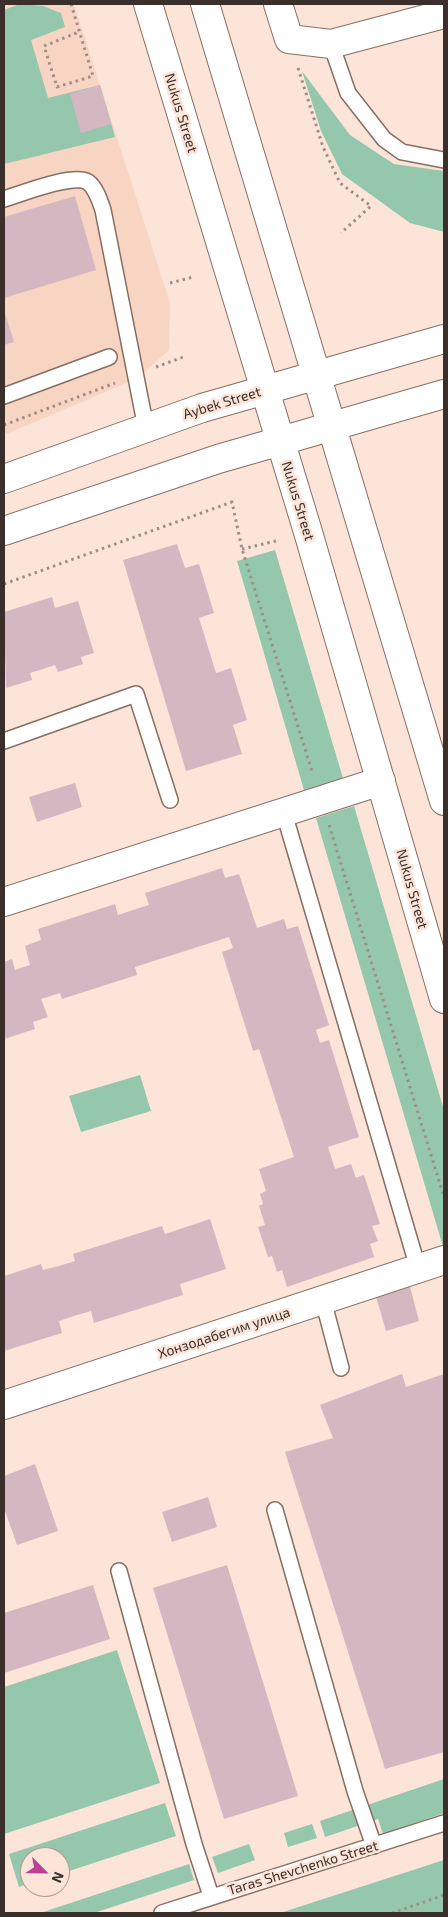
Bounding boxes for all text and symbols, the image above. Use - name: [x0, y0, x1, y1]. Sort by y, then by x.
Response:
- street label: Nukus Street: [161, 71, 201, 155]
- street label: Aybek Street: [181, 383, 263, 423]
- street label: Nukus Street: [278, 459, 318, 543]
- street label: Nukus Street: [393, 847, 431, 931]
- street label: Хонзодабегим улица: [156, 1304, 292, 1362]
- street label: Taras Shevchenko Street: [226, 1837, 380, 1899]
- north arrow: [20, 1847, 70, 1897]
- text: N: [49, 1870, 68, 1886]

